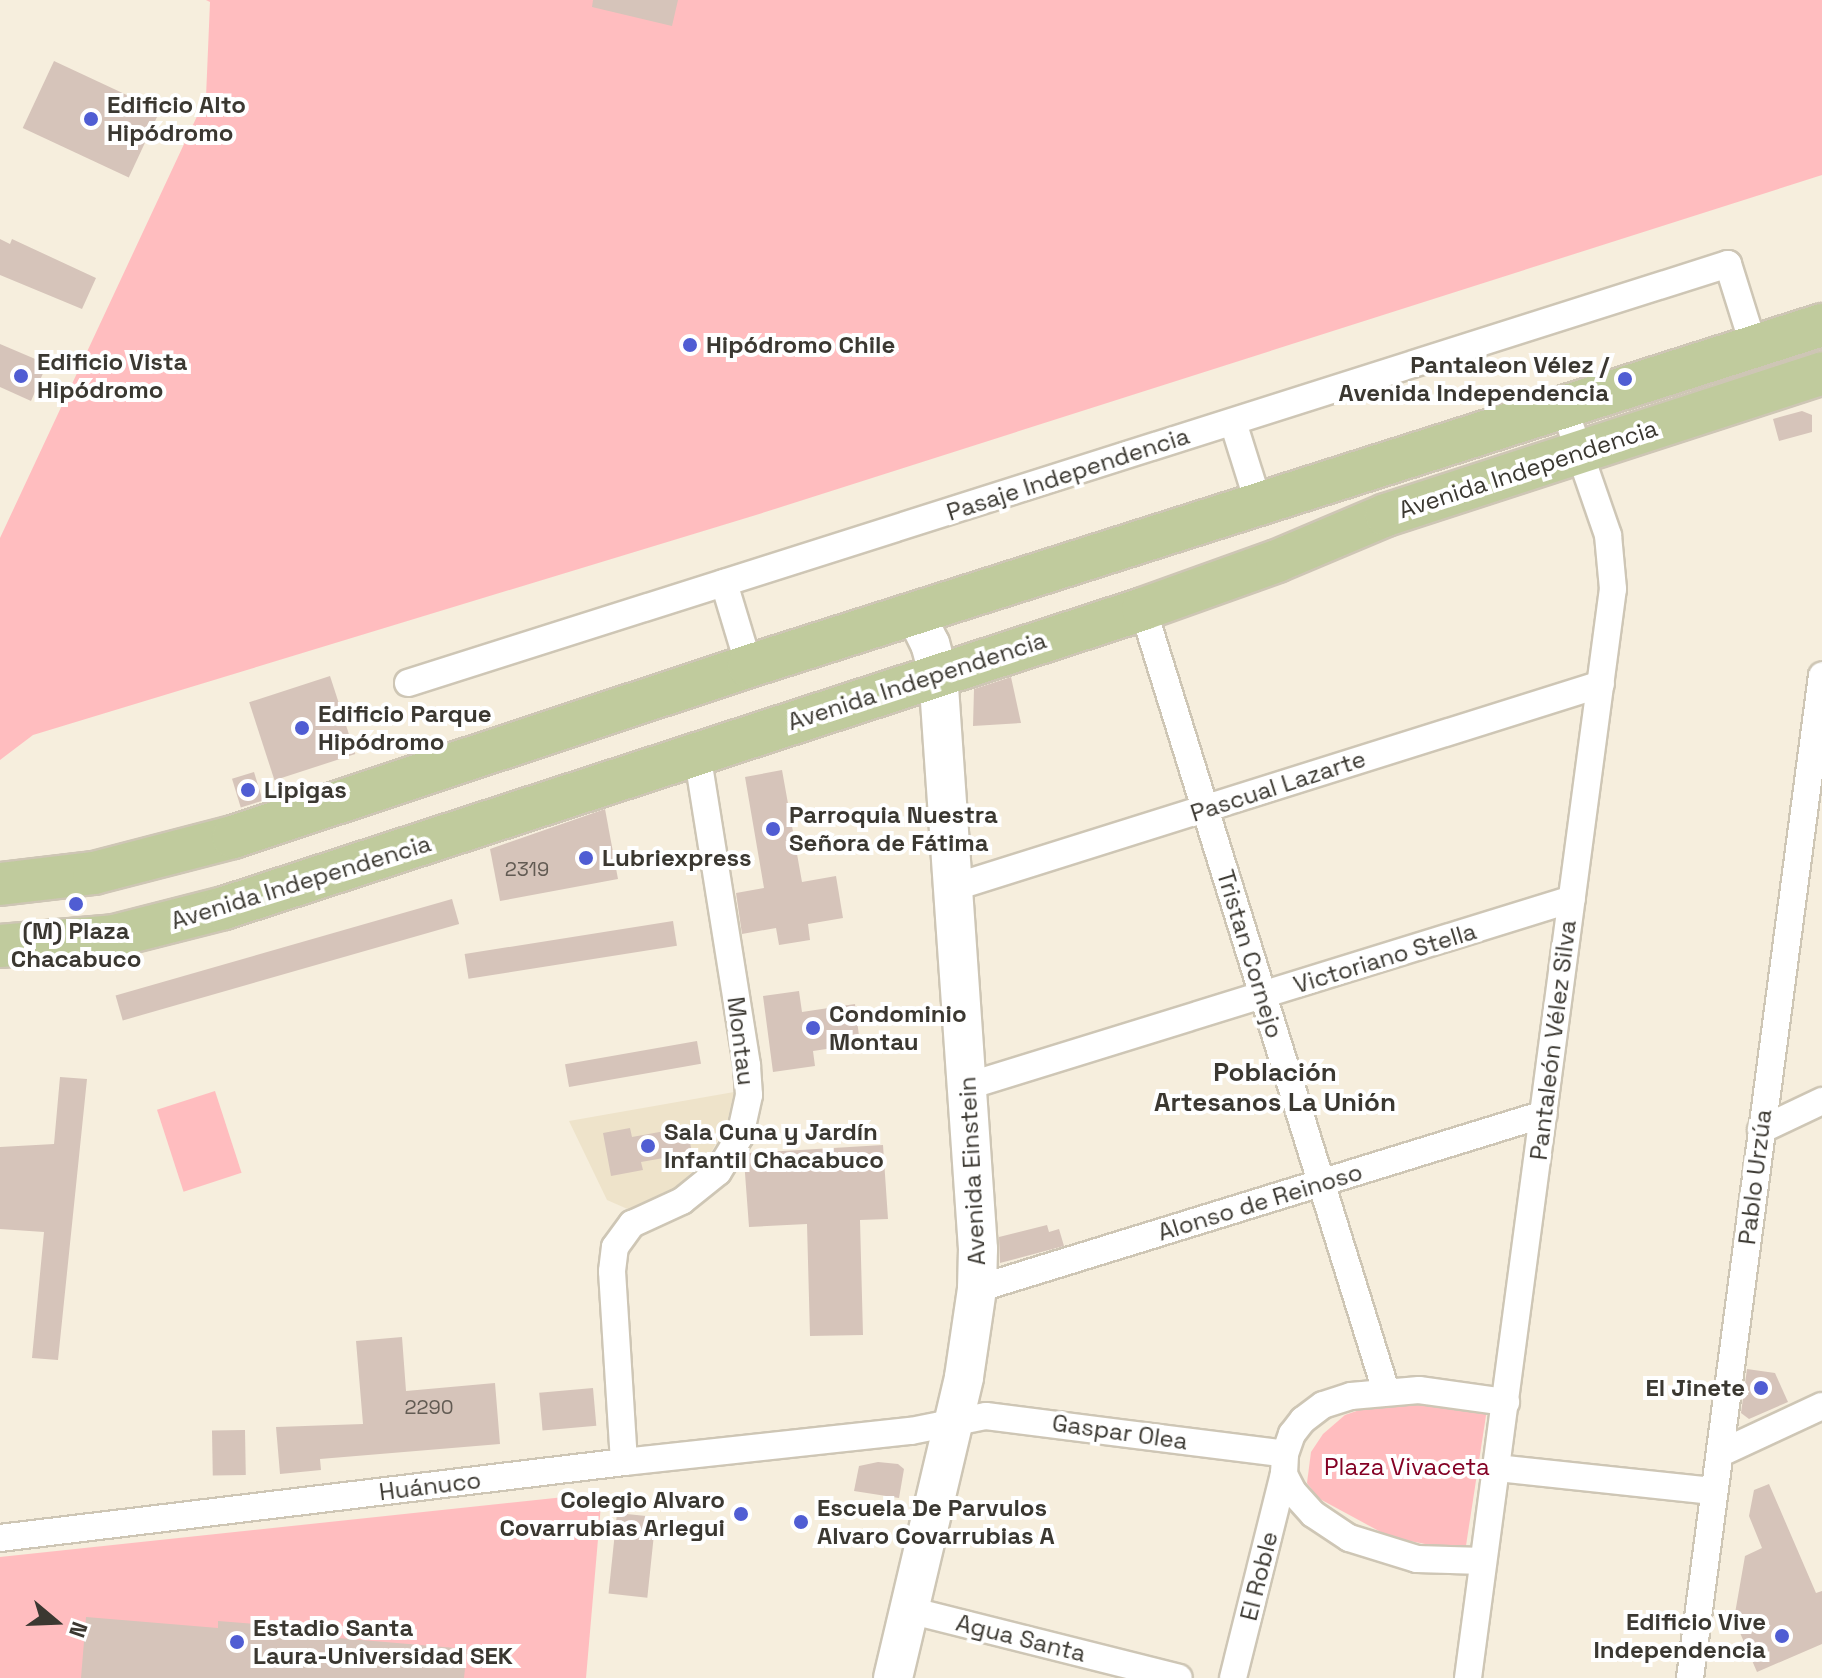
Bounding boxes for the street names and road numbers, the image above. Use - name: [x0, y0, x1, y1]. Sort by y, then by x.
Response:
- street label: Avenida Independencia: [1395, 414, 1661, 524]
- street label: Pasaje Independencia: [943, 421, 1193, 527]
- street label: Avenida Independencia: [784, 626, 1050, 736]
- street label: Pascual Lazarte: [1187, 744, 1369, 828]
- street label: Avenida Independencia: [168, 829, 434, 935]
- street label: Tristan Cornejo: [1211, 866, 1289, 1042]
- street label: Victoriano Stella: [1290, 917, 1480, 999]
- street label: Pantaleón Vélez Silva: [1524, 918, 1582, 1162]
- street label: Montau: [721, 995, 761, 1087]
- street label: Avenida Einstein: [953, 1076, 991, 1266]
- street label: Pablo Urzúa: [1732, 1108, 1778, 1246]
- street label: Alonso de Reinoso: [1154, 1157, 1366, 1247]
- street label: Gaspar Olea: [1050, 1408, 1190, 1456]
- street label: Huánuco: [377, 1465, 483, 1507]
- street label: El Roble: [1234, 1528, 1284, 1624]
- street label: Agua Santa: [953, 1608, 1089, 1668]

